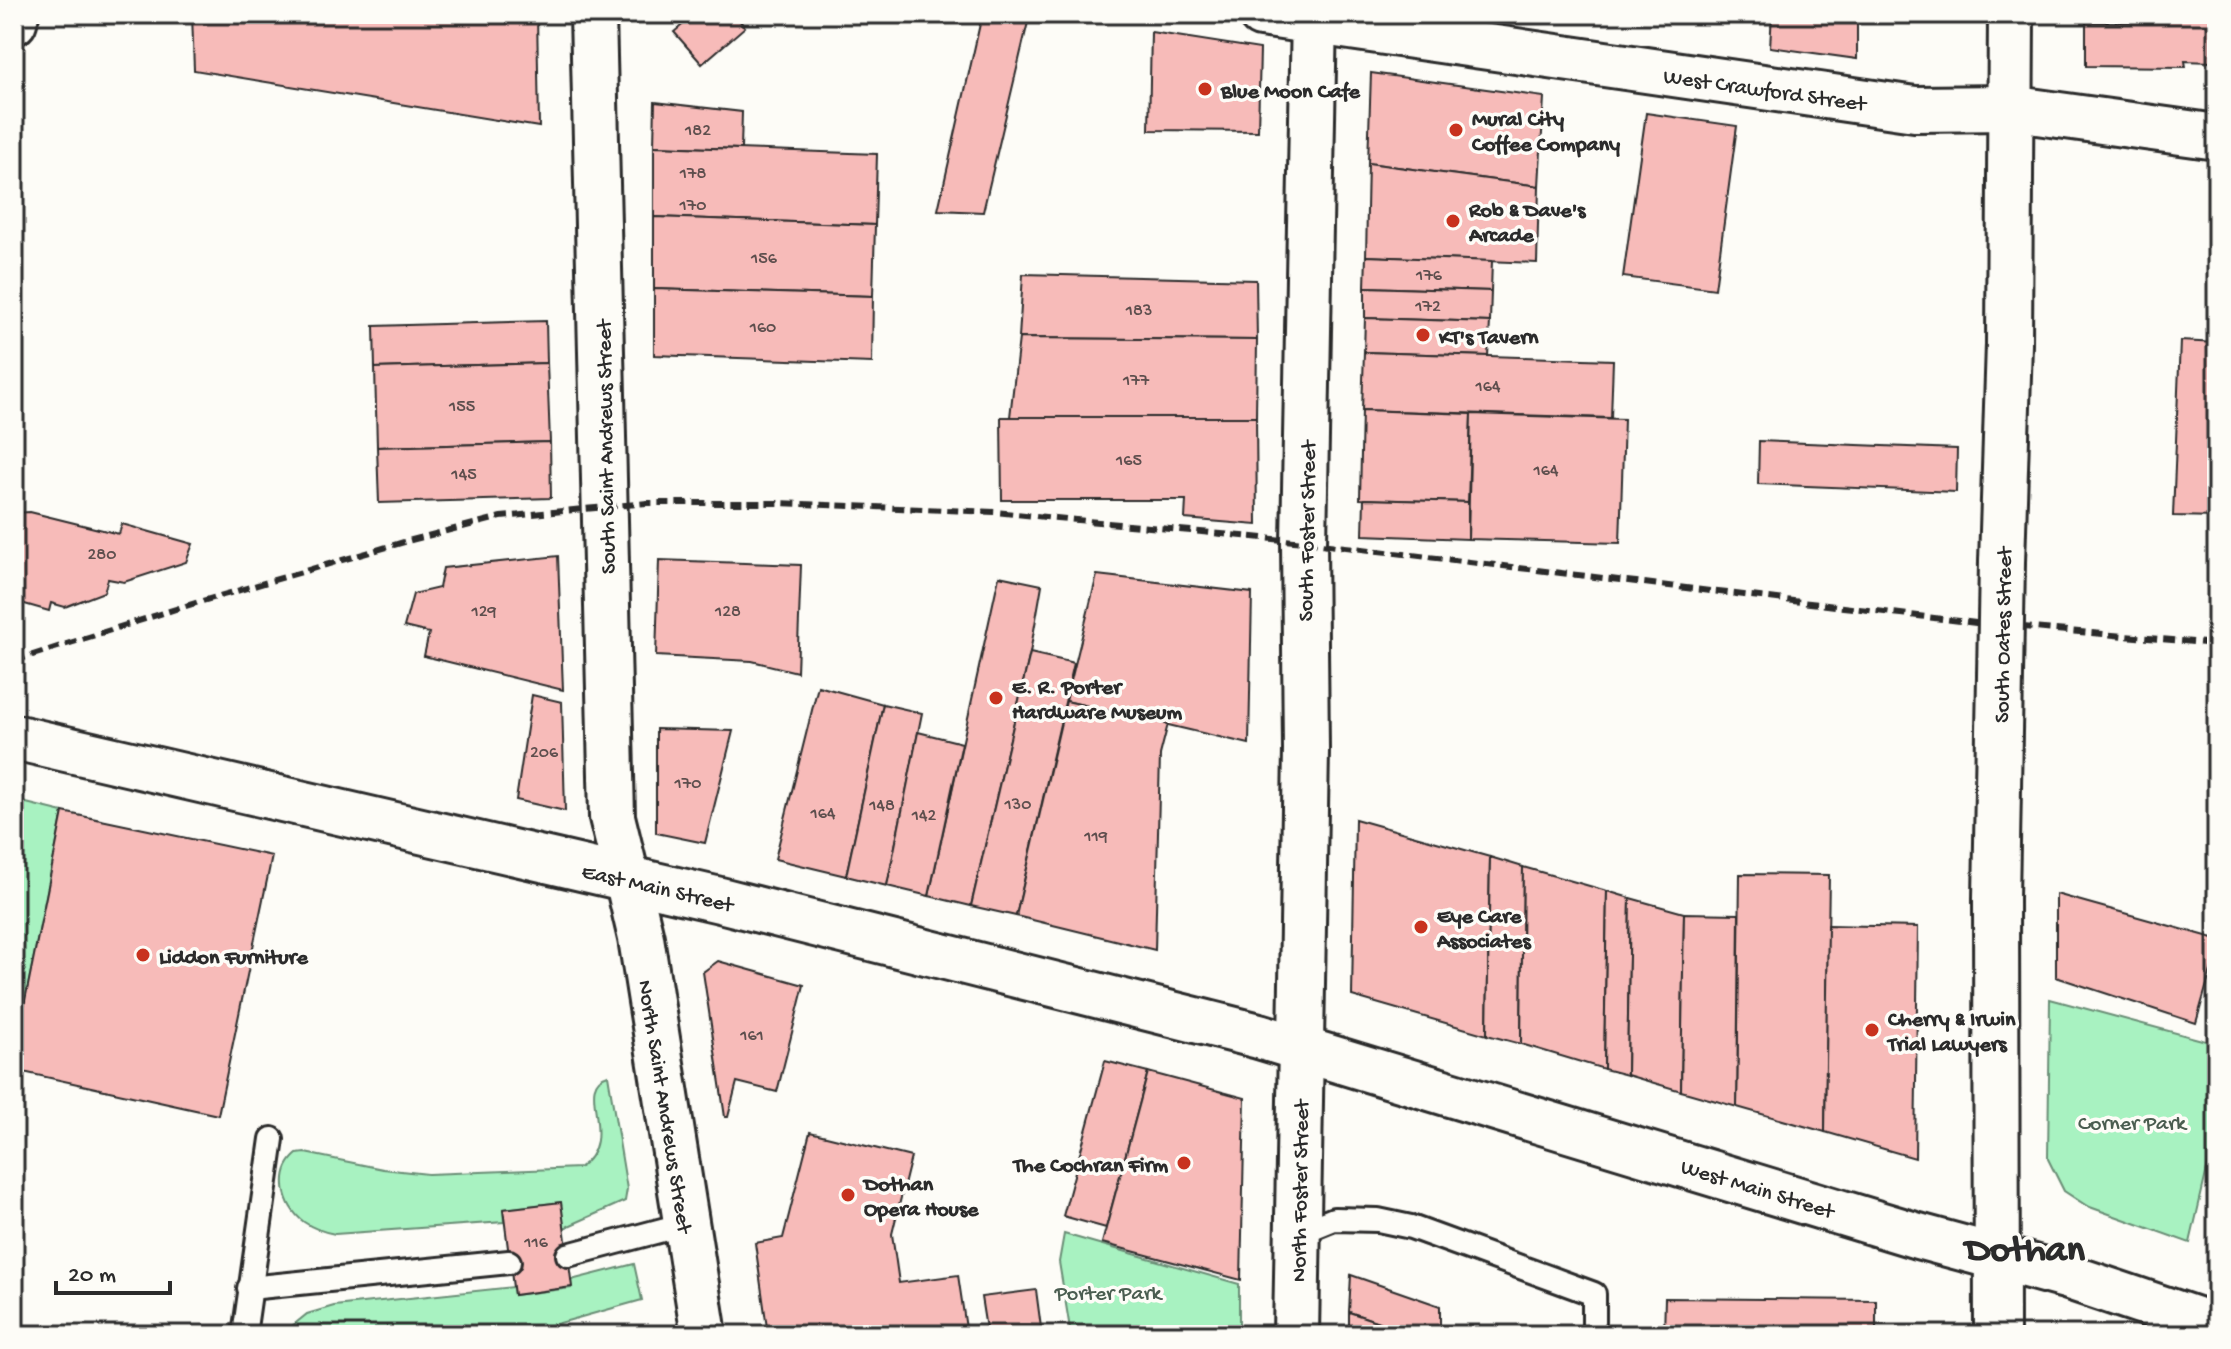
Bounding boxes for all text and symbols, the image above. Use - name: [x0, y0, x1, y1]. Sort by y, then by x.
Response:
- street label: West Crawford Street: [1662, 65, 1869, 119]
- marker: Blue Moon Cafe: [1196, 80, 1214, 98]
- place label: Blue Moon Cafe: [1220, 80, 1361, 106]
- place label: Mural City Coffee Company: [1471, 108, 1620, 159]
- house number: 182: [684, 121, 711, 142]
- marker: Mural City Coffee Company: [1447, 121, 1465, 139]
- house number: 178: [679, 164, 706, 185]
- house number: 170: [679, 196, 706, 217]
- place label: Rob & Dave's Arcade: [1468, 199, 1587, 250]
- marker: Rob & Dave's Arcade: [1444, 212, 1462, 230]
- house number: 156: [750, 249, 778, 270]
- house number: 176: [1415, 266, 1443, 287]
- house number: 172: [1414, 297, 1441, 318]
- house number: 183: [1125, 301, 1152, 322]
- street label: South Saint Andrews Street: [593, 318, 623, 574]
- house number: 160: [749, 318, 776, 339]
- marker: KT's Tavern: [1414, 326, 1432, 344]
- place label: KT's Tavern: [1438, 326, 1539, 352]
- house number: 177: [1122, 371, 1150, 392]
- house number: 164: [1475, 377, 1501, 398]
- house number: 155: [448, 397, 475, 418]
- street label: South Foster Street: [1294, 438, 1324, 622]
- house number: 165: [1115, 451, 1142, 472]
- house number: 164: [1533, 461, 1559, 482]
- house number: 145: [450, 465, 477, 486]
- house number: 280: [88, 545, 116, 566]
- street label: South Oates Street: [1990, 545, 2020, 723]
- house number: 129: [470, 602, 497, 623]
- house number: 128: [714, 602, 741, 623]
- place label: E. R. Porter Hardware Museum: [1012, 676, 1182, 727]
- marker: E. R. Porter Hardware Museum: [987, 689, 1005, 707]
- house number: 206: [530, 743, 559, 764]
- house number: 170: [674, 774, 701, 795]
- house number: 130: [1004, 795, 1031, 816]
- house number: 148: [868, 796, 895, 817]
- house number: 164: [810, 804, 836, 825]
- house number: 142: [911, 806, 936, 827]
- house number: 119: [1083, 827, 1108, 848]
- street label: East Main Street: [579, 860, 737, 920]
- place label: Eye Care Associates: [1436, 905, 1532, 956]
- marker: Eye Care Associates: [1412, 918, 1430, 936]
- marker: Liddon Furniture: [134, 946, 152, 964]
- place label: Liddon Furniture: [159, 946, 308, 972]
- street label: North Saint Andrews Street: [630, 978, 696, 1237]
- place label: Cherry & Irwin Trial Lawyers: [1886, 1008, 2016, 1059]
- marker: Cherry & Irwin Trial Lawyers: [1863, 1021, 1881, 1039]
- house number: 161: [739, 1026, 764, 1047]
- street label: North Foster Street: [1287, 1098, 1317, 1282]
- park label: Corner Park: [2078, 1112, 2188, 1138]
- place label: The Cochran Firm: [1011, 1154, 1168, 1180]
- marker: The Cochran Firm: [1175, 1154, 1193, 1172]
- street label: West Main Street: [1677, 1155, 1839, 1227]
- place label: Dothan Opera House: [862, 1173, 979, 1224]
- marker: Dothan Opera House: [839, 1186, 857, 1204]
- district label: Dothan: [1962, 1230, 2086, 1274]
- house number: 116: [523, 1233, 549, 1254]
- scale bar: [56, 1245, 170, 1295]
- text: 20 m: [68, 1262, 116, 1291]
- park label: Porter Park: [1054, 1282, 1163, 1308]

